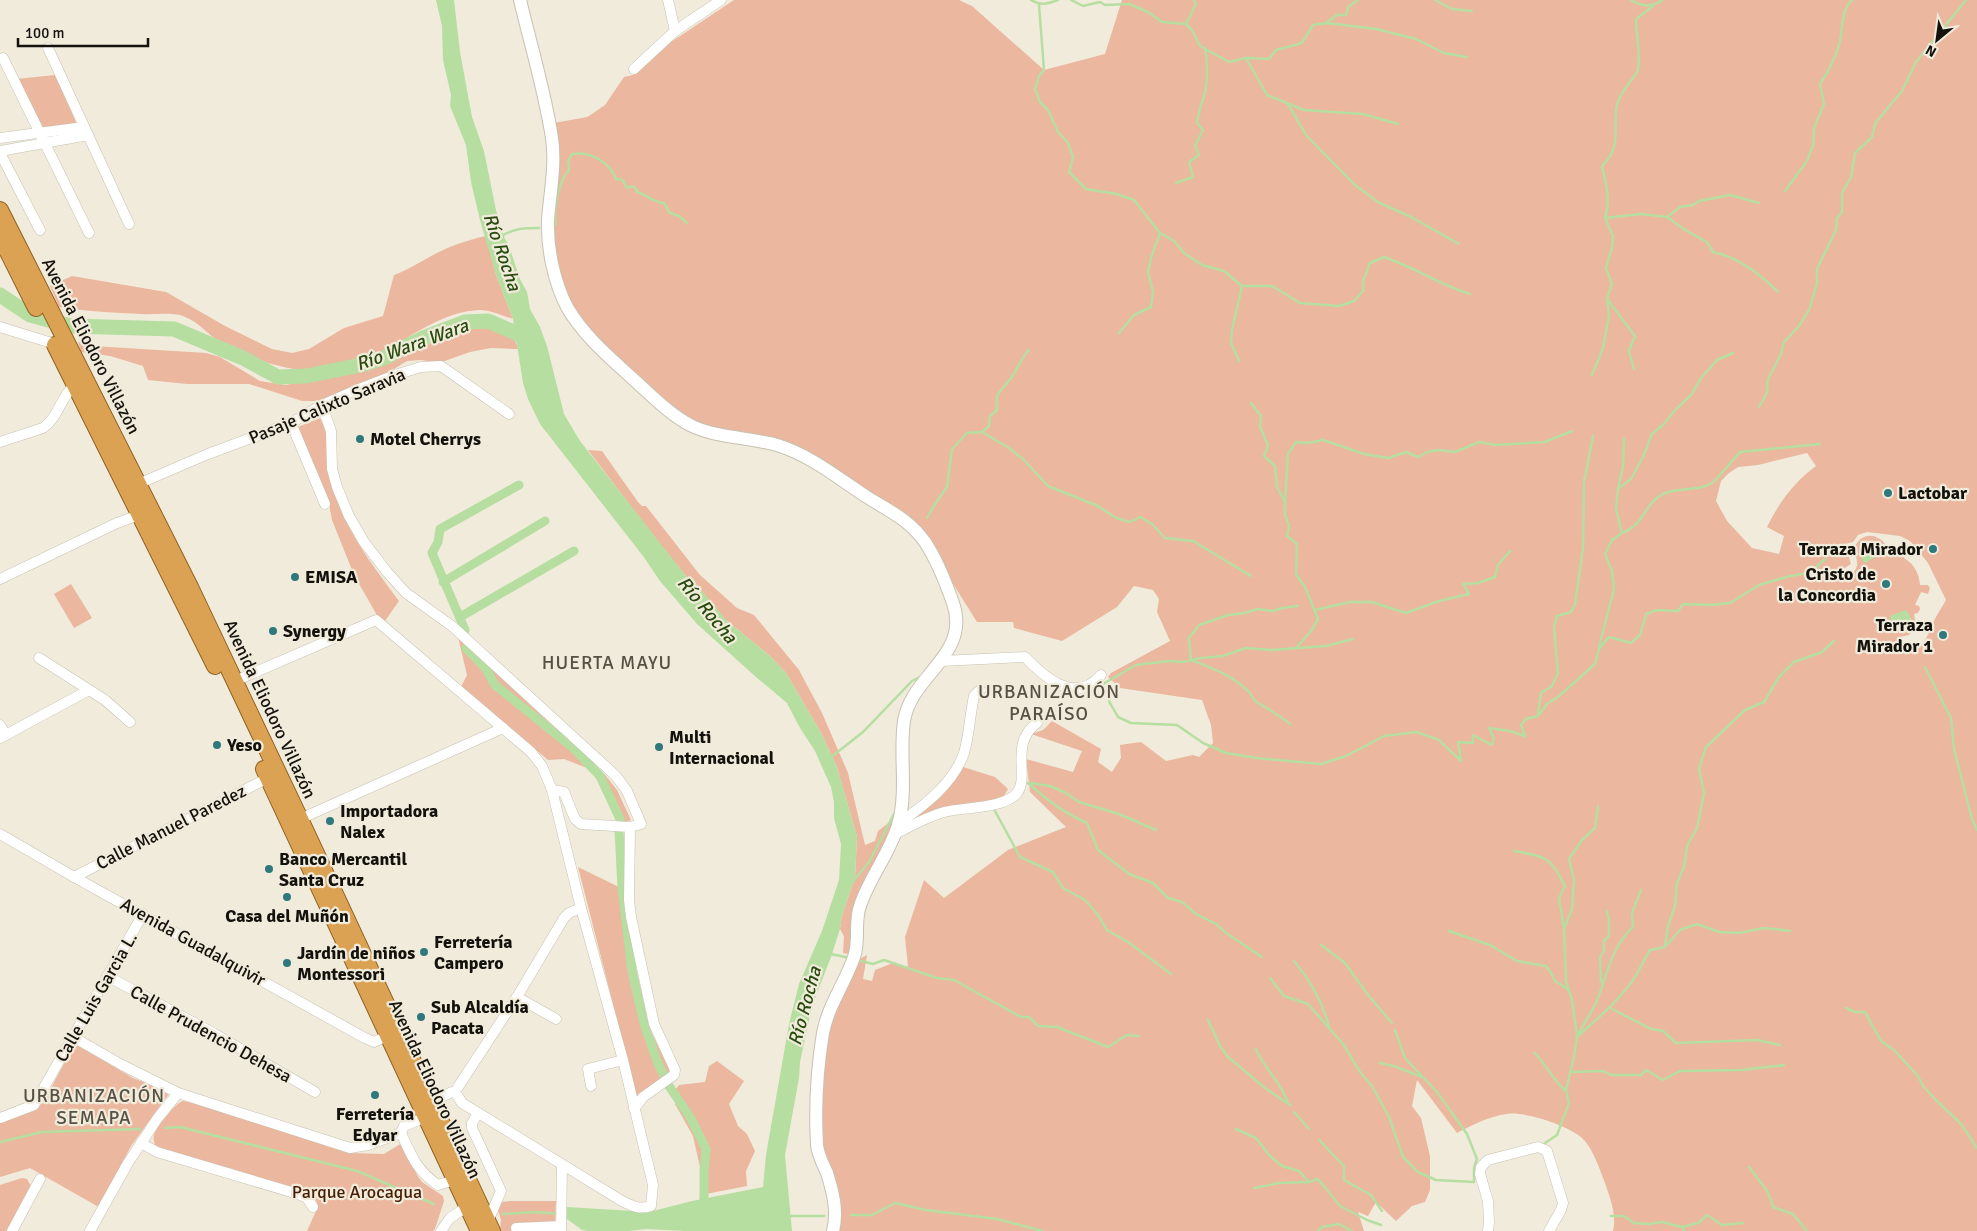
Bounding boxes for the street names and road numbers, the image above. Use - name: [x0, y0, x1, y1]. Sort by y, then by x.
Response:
- street label: Avenida Eliodoro Villazón: [37, 254, 145, 438]
- street label: Pasaje Calixto Saravia: [245, 363, 409, 449]
- street label: Avenida Eliodoro Villazón: [219, 616, 321, 802]
- street label: Calle Manuel Paredez: [92, 780, 250, 874]
- street label: Avenida Guadalquivir: [116, 893, 270, 991]
- street label: Calle Luis Garcia L.: [50, 928, 142, 1066]
- street label: Calle Prudencio Dehesa: [126, 980, 296, 1088]
- street label: Avenida Eliodoro Villazón: [384, 996, 486, 1182]

